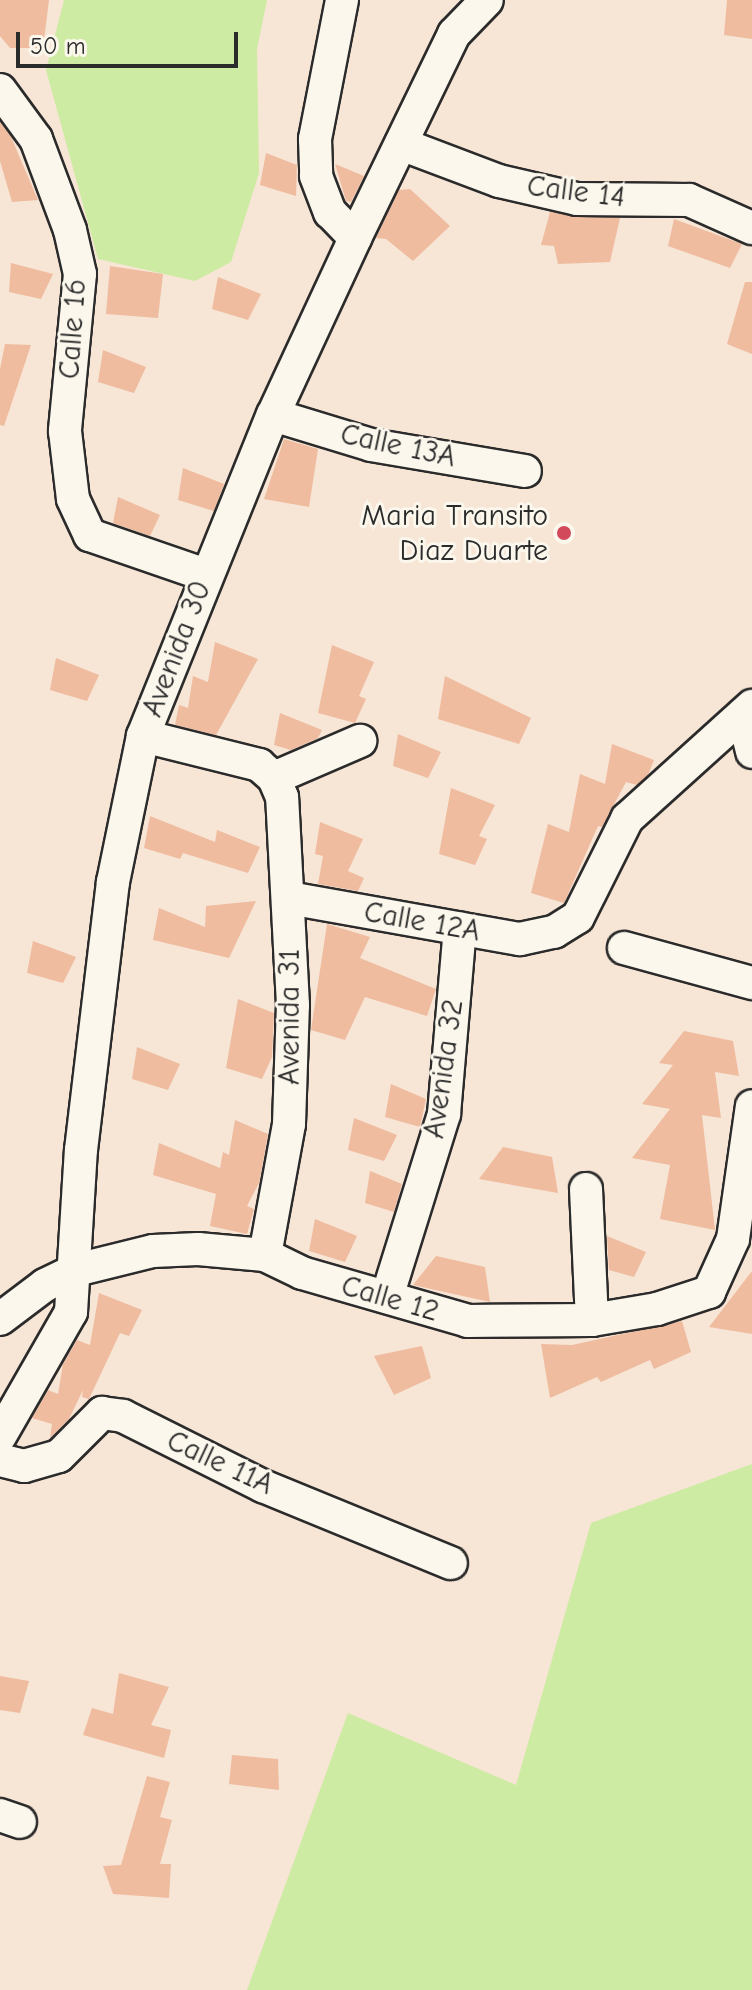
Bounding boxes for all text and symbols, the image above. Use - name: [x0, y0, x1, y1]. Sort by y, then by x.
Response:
- scale bar: [20, 16, 242, 66]
- text: 50 m: [30, 32, 86, 60]
- street label: Calle 14: [525, 168, 627, 216]
- street label: Calle 16: [52, 278, 94, 380]
- street label: Calle 13A: [337, 416, 459, 476]
- place label: Maria Transito Diaz Duarte: [361, 498, 548, 568]
- marker: Maria Transito Diaz Duarte: [555, 524, 573, 542]
- street label: Avenida 30: [135, 576, 219, 722]
- street label: Calle 12A: [361, 894, 483, 950]
- street label: Avenida 31: [272, 949, 308, 1085]
- street label: Avenida 32: [416, 997, 472, 1141]
- street label: Calle 12: [337, 1268, 443, 1330]
- street label: Calle 11A: [161, 1423, 279, 1503]

